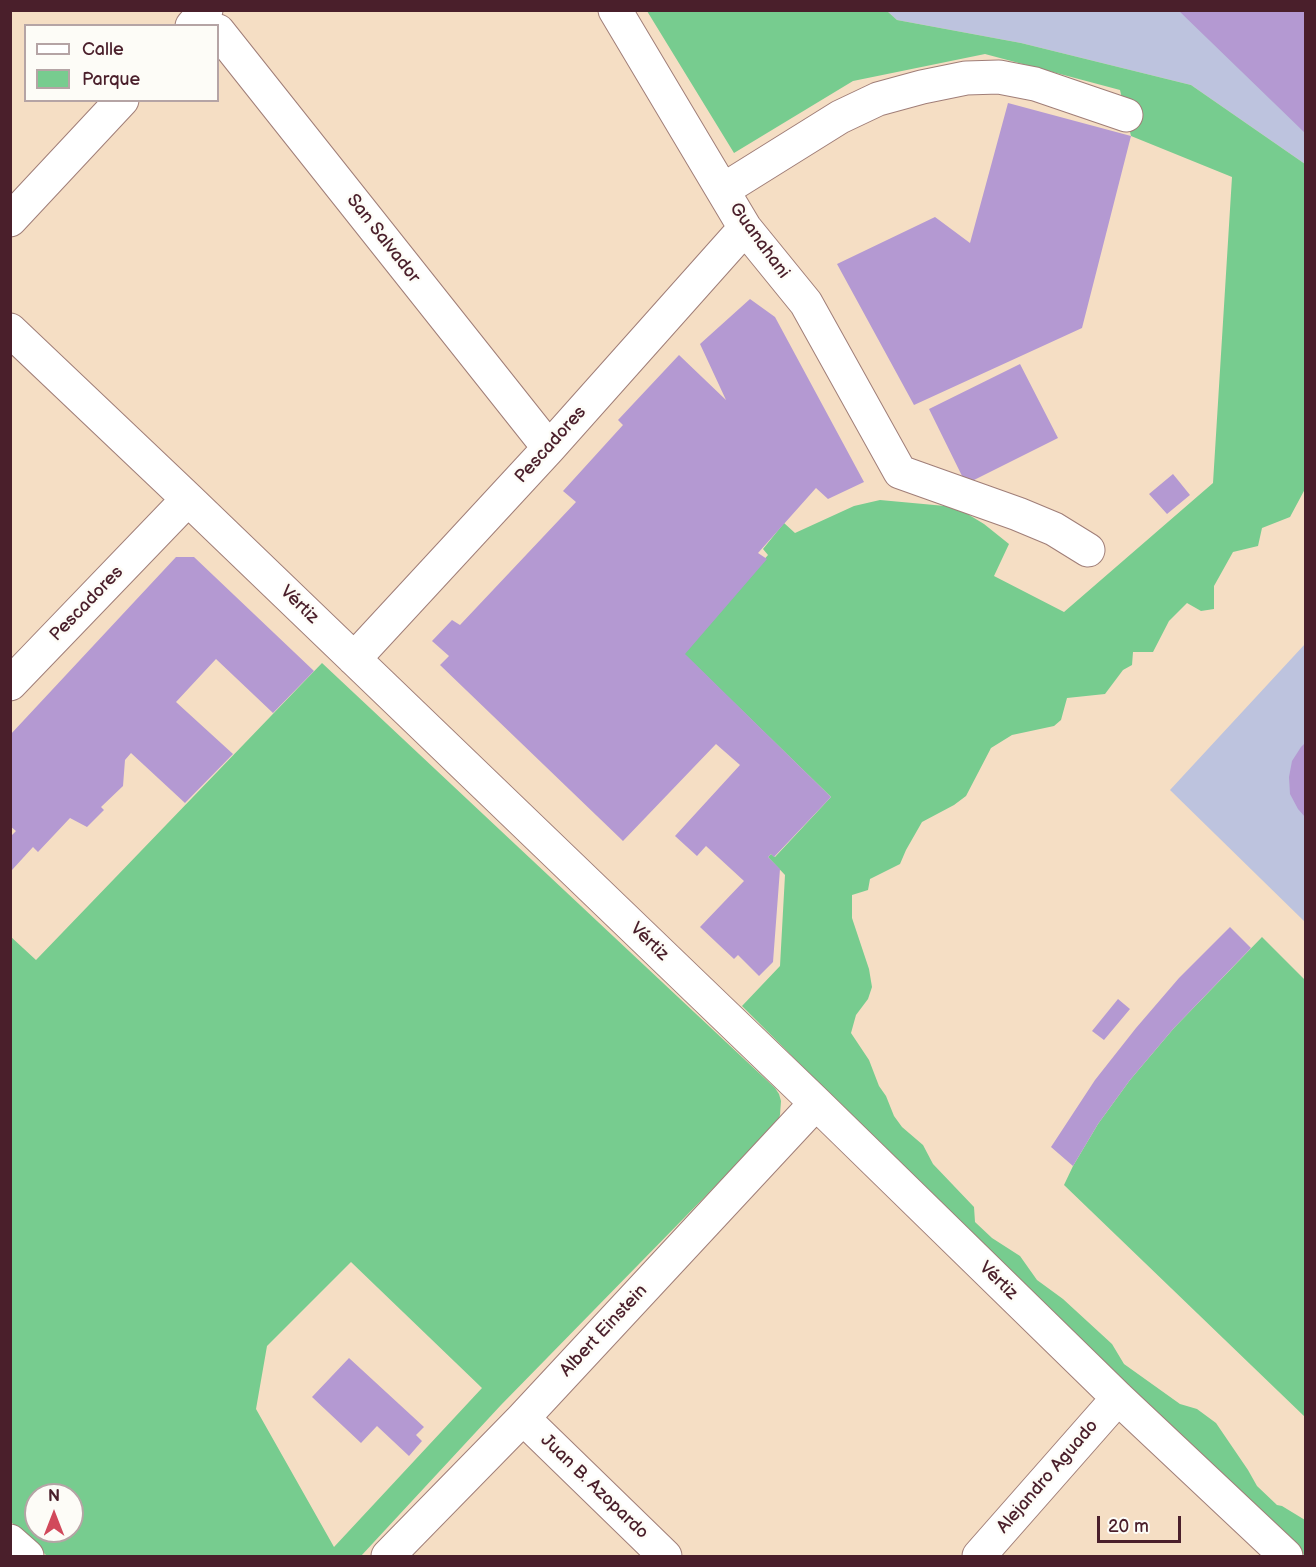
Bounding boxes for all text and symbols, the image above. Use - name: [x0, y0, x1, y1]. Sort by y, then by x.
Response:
- legend: [24, 24, 219, 102]
- text: Calle: [82, 39, 124, 60]
- text: Parque: [82, 69, 140, 90]
- street label: San Salvador: [342, 190, 424, 288]
- street label: Guanahani: [724, 199, 794, 283]
- street label: Pescadores: [511, 402, 591, 488]
- street label: Pescadores: [46, 562, 128, 646]
- street label: Vértiz: [275, 581, 323, 629]
- street label: Vértiz: [625, 918, 673, 966]
- street label: Vértiz: [974, 1257, 1022, 1305]
- street label: Albert Einstein: [556, 1280, 652, 1382]
- street label: Alejandro Aguado: [993, 1416, 1103, 1538]
- street label: Juan B. Azopardo: [536, 1430, 652, 1544]
- north arrow: [24, 1483, 84, 1543]
- text: N: [48, 1487, 60, 1506]
- scale bar: [1100, 1504, 1184, 1542]
- text: 20 m: [1108, 1516, 1149, 1537]

